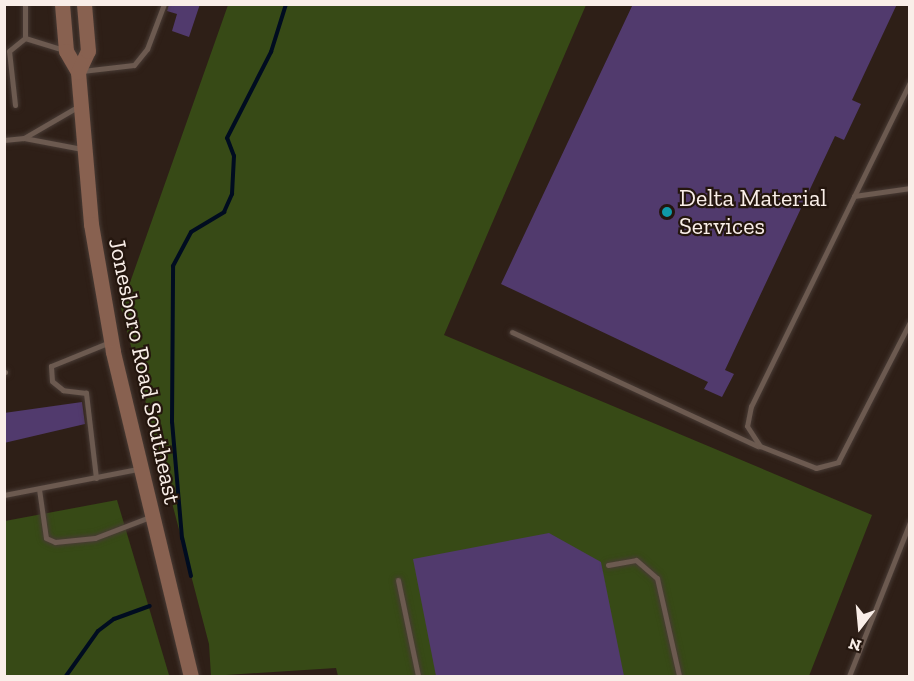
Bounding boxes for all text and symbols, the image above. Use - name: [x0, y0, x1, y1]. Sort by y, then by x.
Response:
- place label: Delta Material Services: [679, 184, 827, 240]
- marker: Delta Material Services: [660, 205, 674, 219]
- street label: Jonesboro Road Southeast: [103, 235, 187, 507]
- north arrow: [830, 597, 890, 657]
- text: N: [846, 634, 863, 656]

